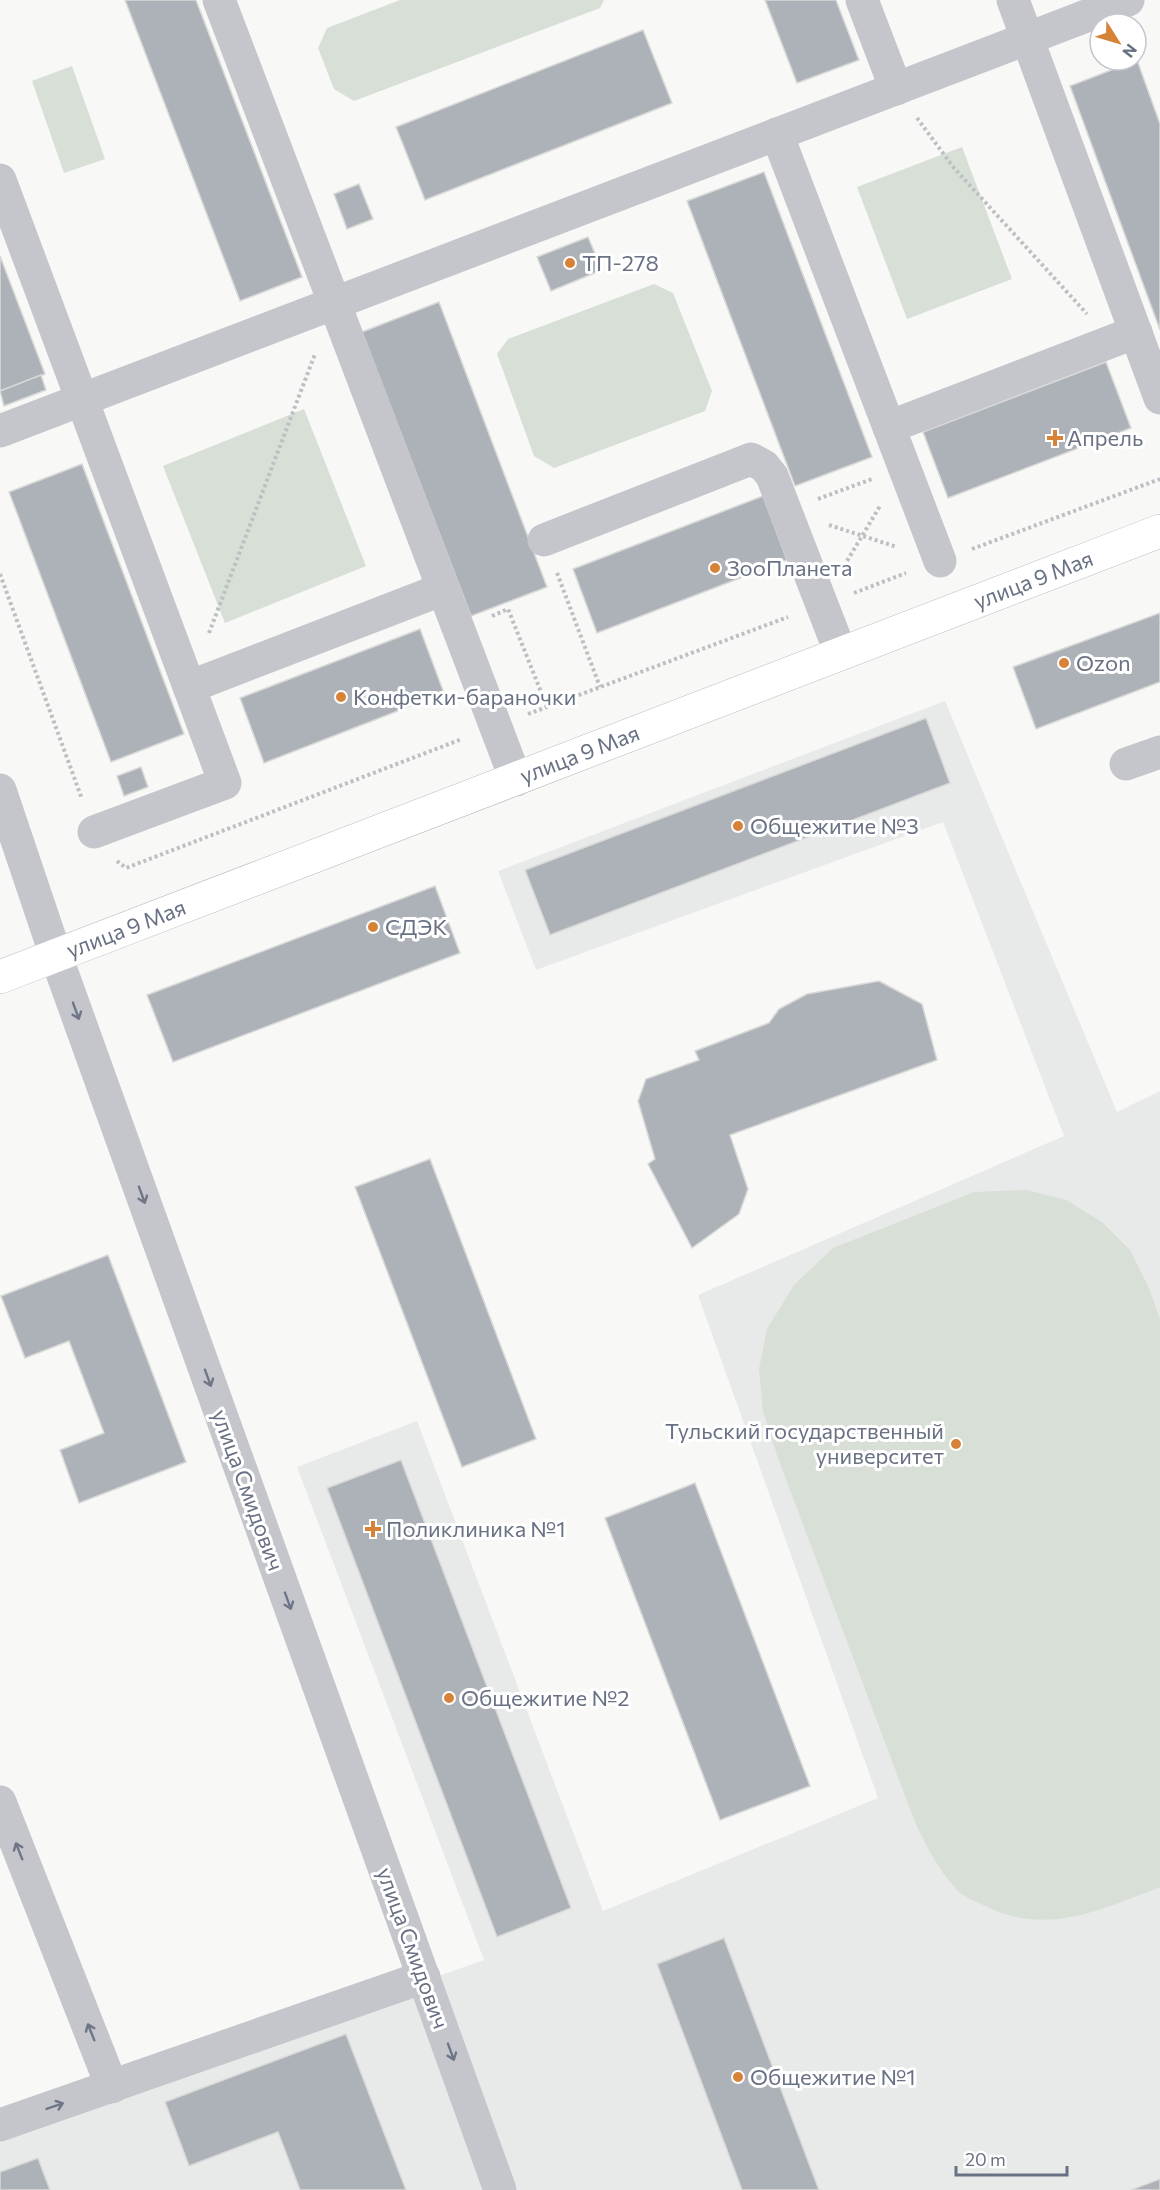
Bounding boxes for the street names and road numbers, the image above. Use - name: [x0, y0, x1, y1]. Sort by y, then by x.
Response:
- street label: улица 9 Мая: [969, 544, 1097, 614]
- street label: улица 9 Мая: [516, 718, 643, 789]
- street label: улица 9 Мая: [62, 893, 189, 963]
- street label: улица Смидович: [207, 1405, 290, 1574]
- street label: улица Смидович: [372, 1863, 455, 2032]

